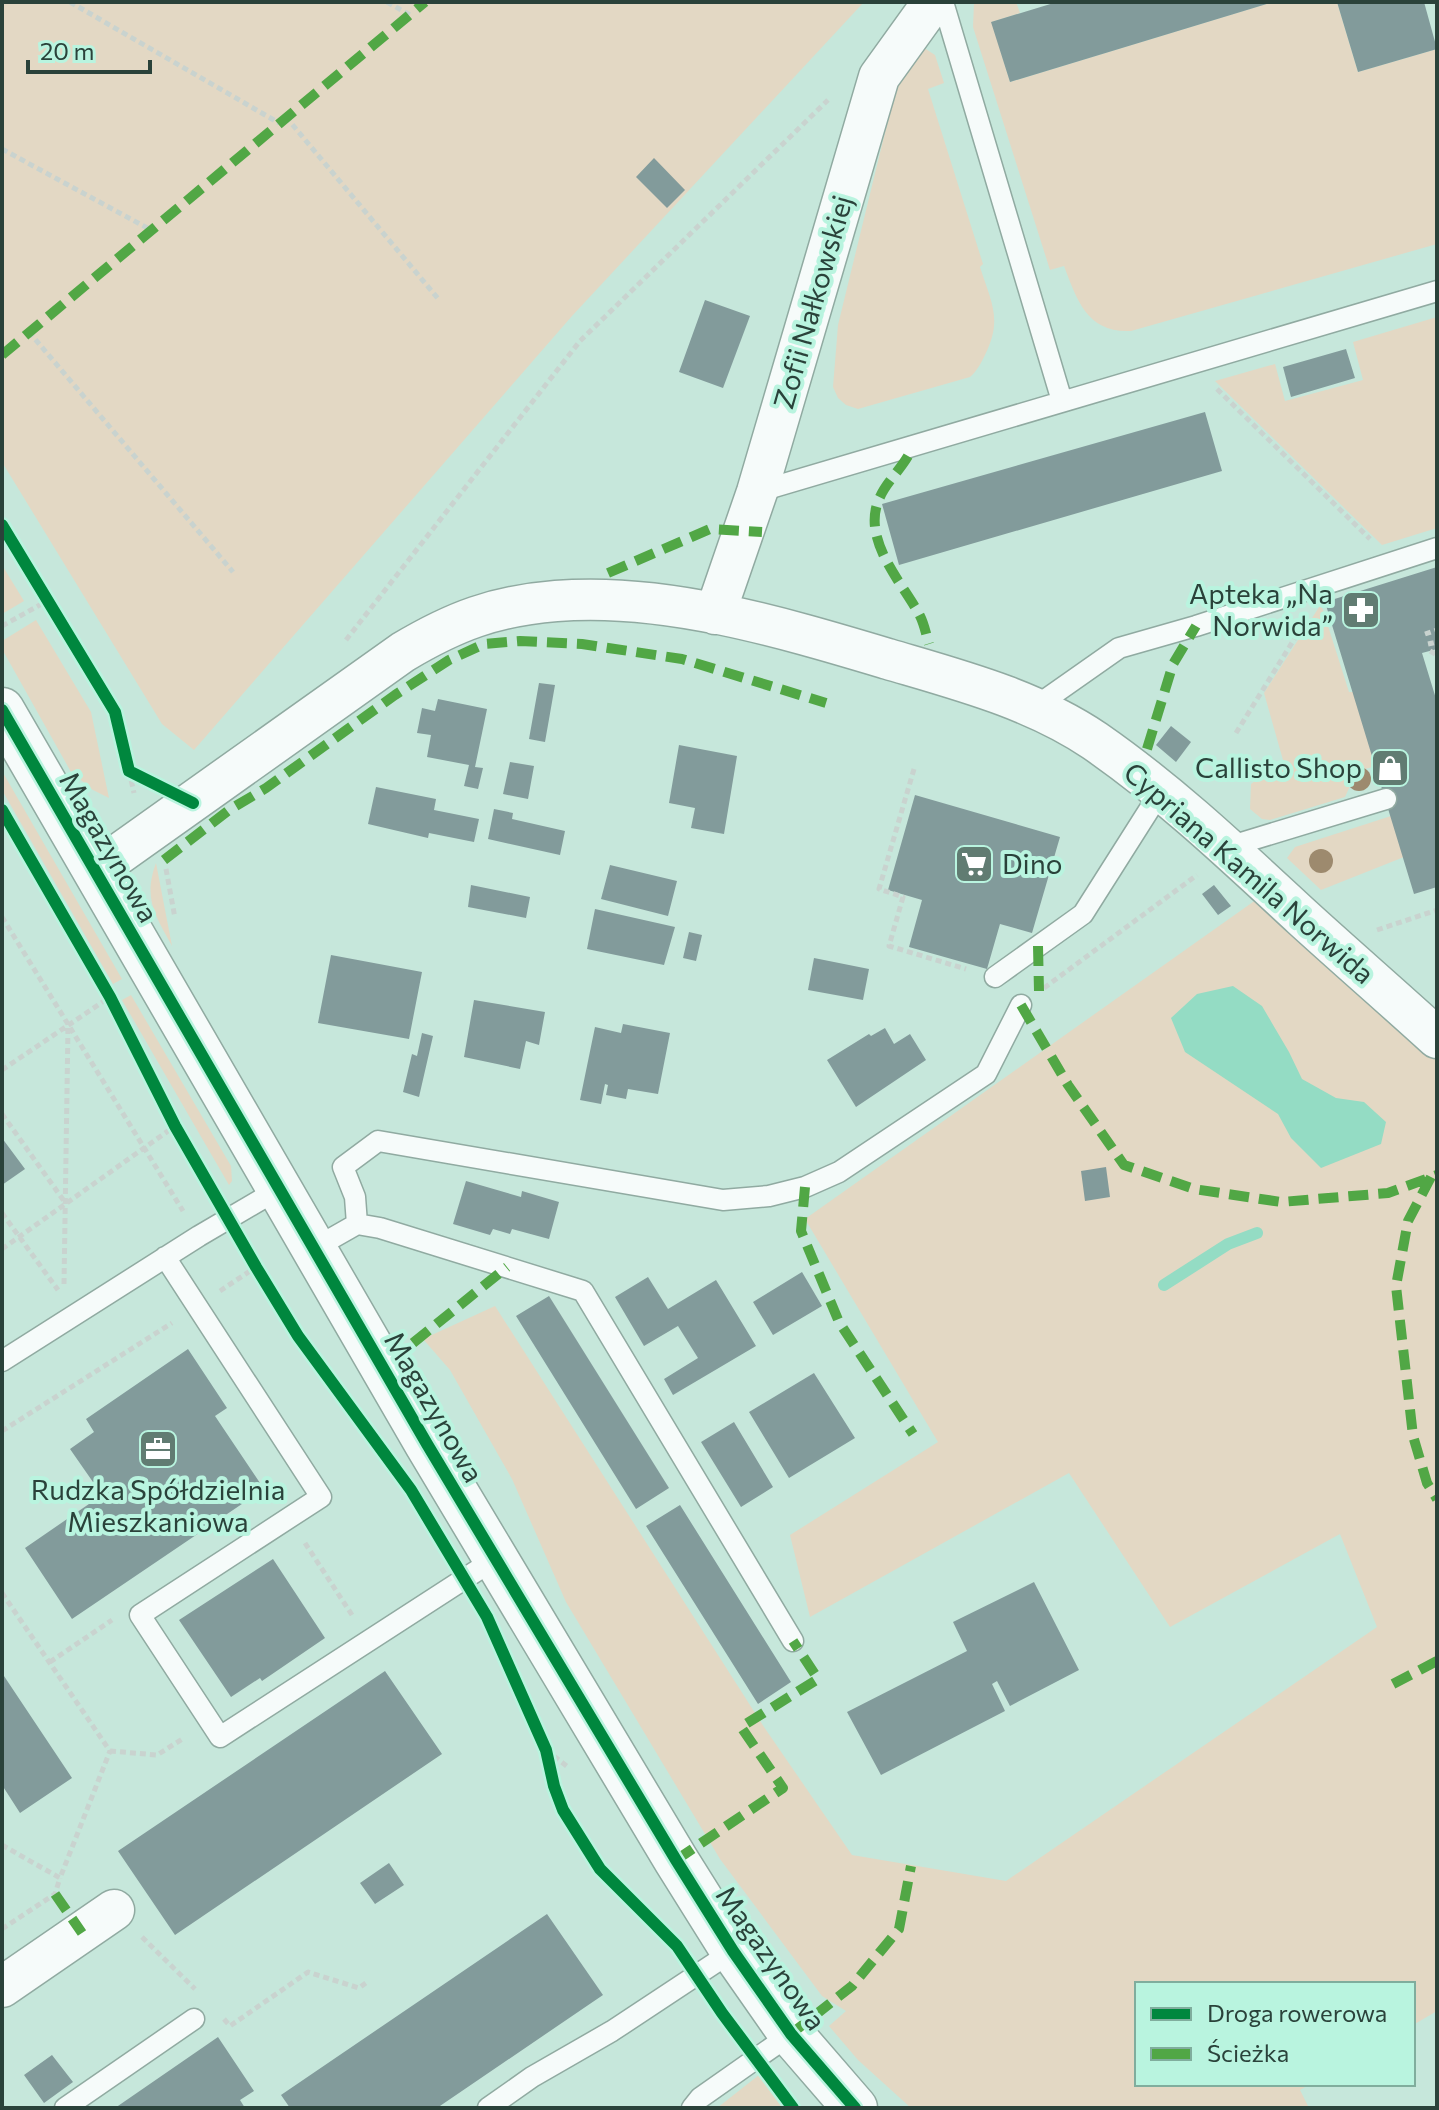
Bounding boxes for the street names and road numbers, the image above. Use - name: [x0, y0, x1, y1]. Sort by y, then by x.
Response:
- street label: Zofii Nałkowskiej: [765, 191, 859, 412]
- street label: Cypriana Kamila Norwida: [1118, 754, 1382, 990]
- street label: Magazynowa: [53, 765, 167, 928]
- street label: Magazynowa: [378, 1325, 492, 1488]
- street label: Magazynowa: [710, 1879, 834, 2036]

